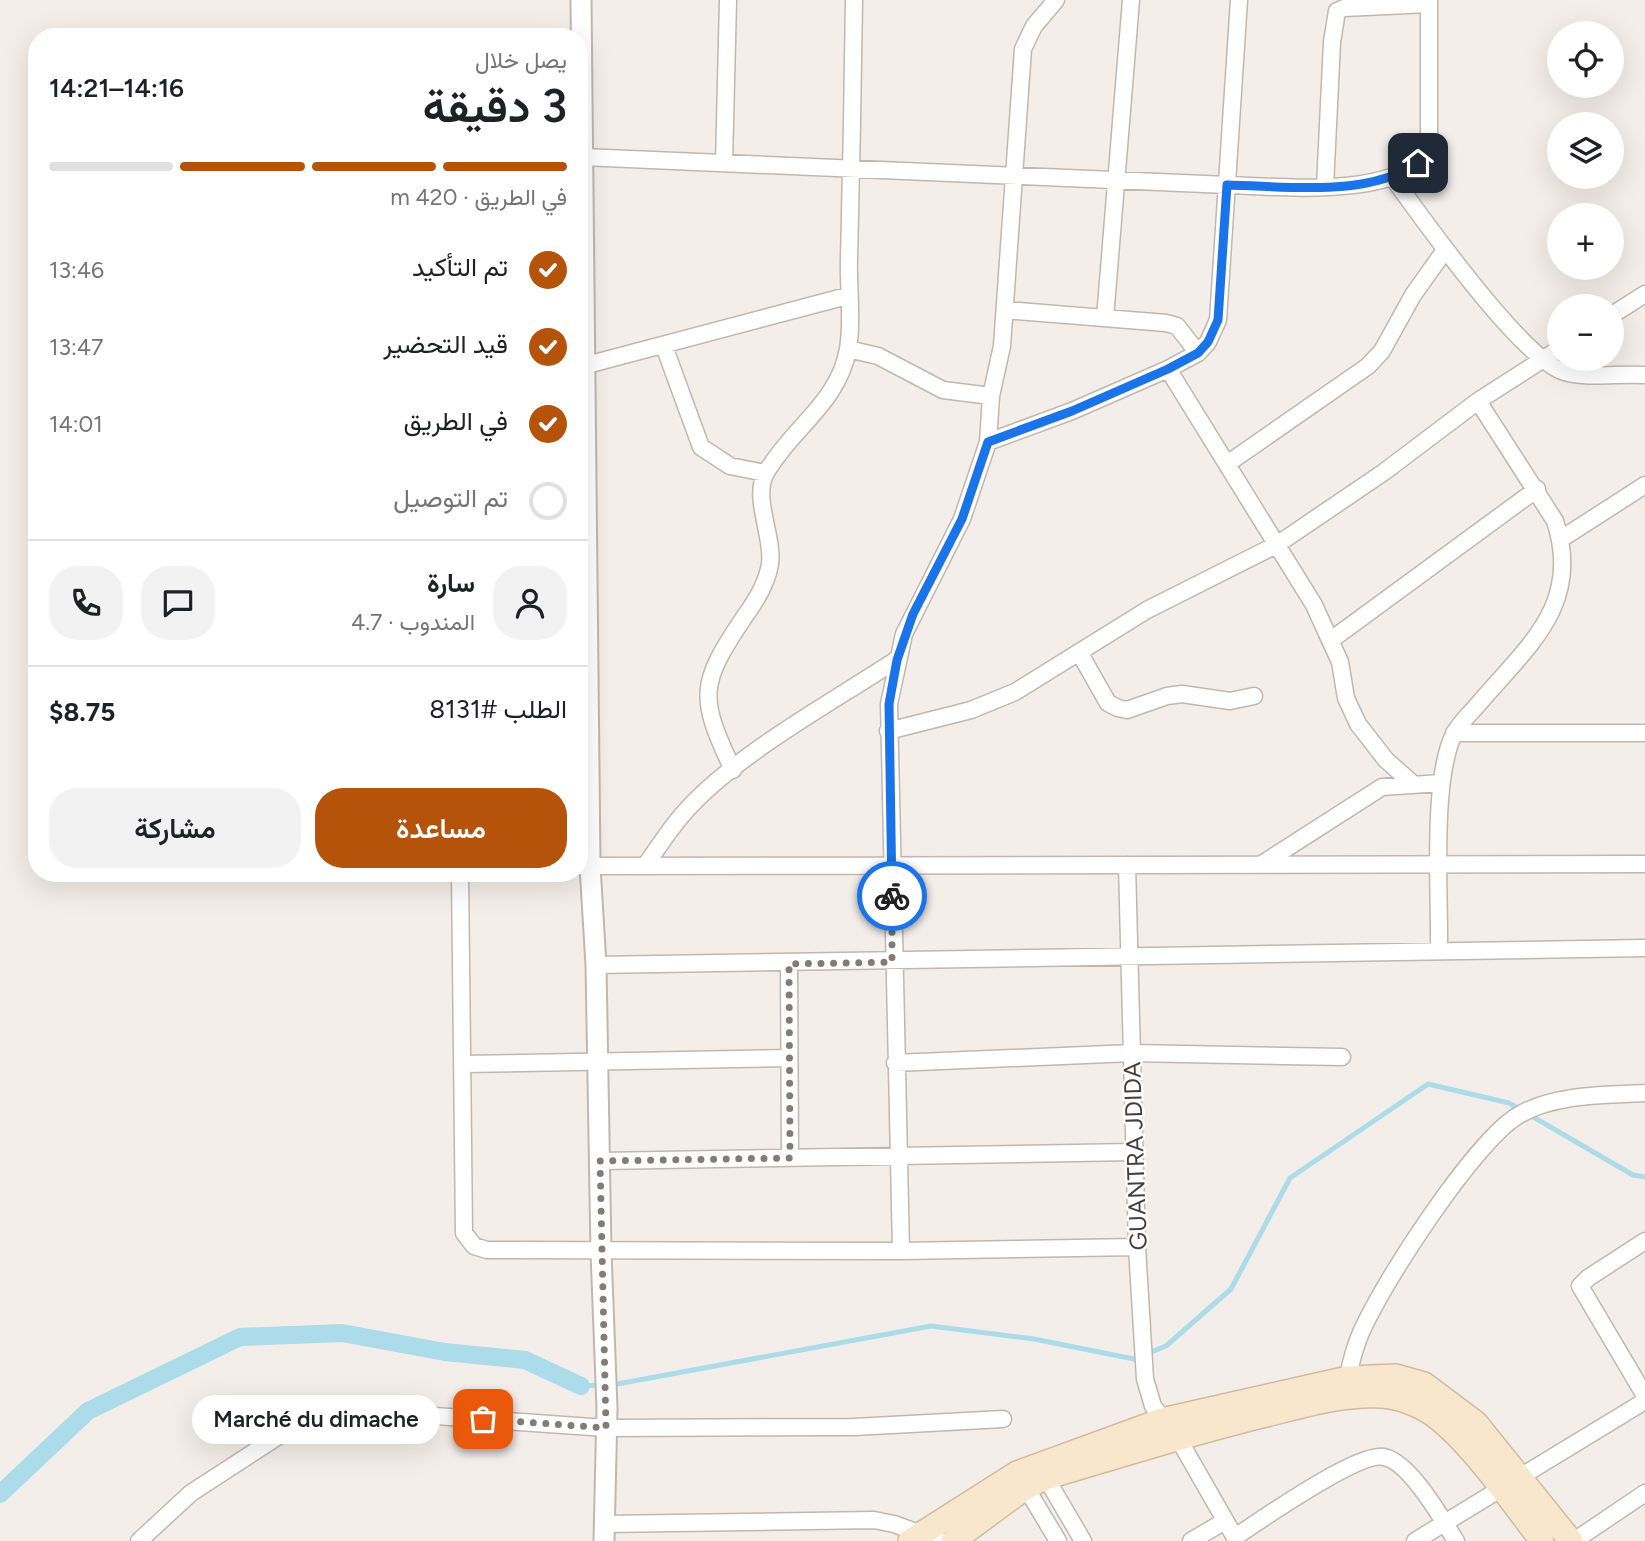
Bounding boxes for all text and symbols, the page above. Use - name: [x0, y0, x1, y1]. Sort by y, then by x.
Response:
- map controls: [1547, 21, 1624, 371]
- button: locate: [1547, 21, 1624, 98]
- text: يصل خلال: [475, 46, 567, 74]
- text: 14:16–14:21: [49, 72, 184, 104]
- text: 3 دقيقة: [423, 78, 567, 134]
- button: layers: [1547, 112, 1624, 189]
- pin: [1388, 133, 1448, 193]
- icon: home: [1399, 144, 1437, 182]
- text: في الطريق · 420 m: [390, 183, 567, 211]
- button: +: [1547, 203, 1624, 280]
- text: تم التأكيد: [412, 251, 508, 283]
- icon: check: [529, 251, 567, 289]
- text: 13:46: [49, 256, 104, 284]
- button: −: [1547, 294, 1624, 371]
- text: قيد التحضير: [383, 328, 508, 360]
- icon: check: [529, 328, 567, 366]
- text: 13:47: [49, 333, 103, 361]
- text: في الطريق: [404, 405, 508, 437]
- icon: check: [529, 405, 567, 443]
- text: 14:01: [49, 410, 103, 438]
- text: تم التوصيل: [393, 482, 508, 514]
- button: phone: [49, 566, 123, 640]
- button: chat: [141, 566, 215, 640]
- button: person: [493, 566, 567, 640]
- text: سارة: [427, 567, 475, 599]
- text: المندوب · 4.7: [351, 608, 475, 636]
- text: الطلب #8131: [429, 693, 567, 725]
- text: $8.75: [49, 696, 115, 728]
- button: مشاركة: [49, 788, 301, 868]
- button: مساعدة: [315, 788, 567, 868]
- courier: [857, 861, 927, 931]
- icon: bike: [873, 877, 911, 915]
- street label: GUANTRA JDIDA: [1117, 1060, 1153, 1251]
- pin: [453, 1389, 513, 1449]
- callout: Marché du dimache: [192, 1394, 441, 1444]
- icon: bag: [464, 1400, 502, 1438]
- text: Marché du dimache: [213, 1405, 419, 1433]

